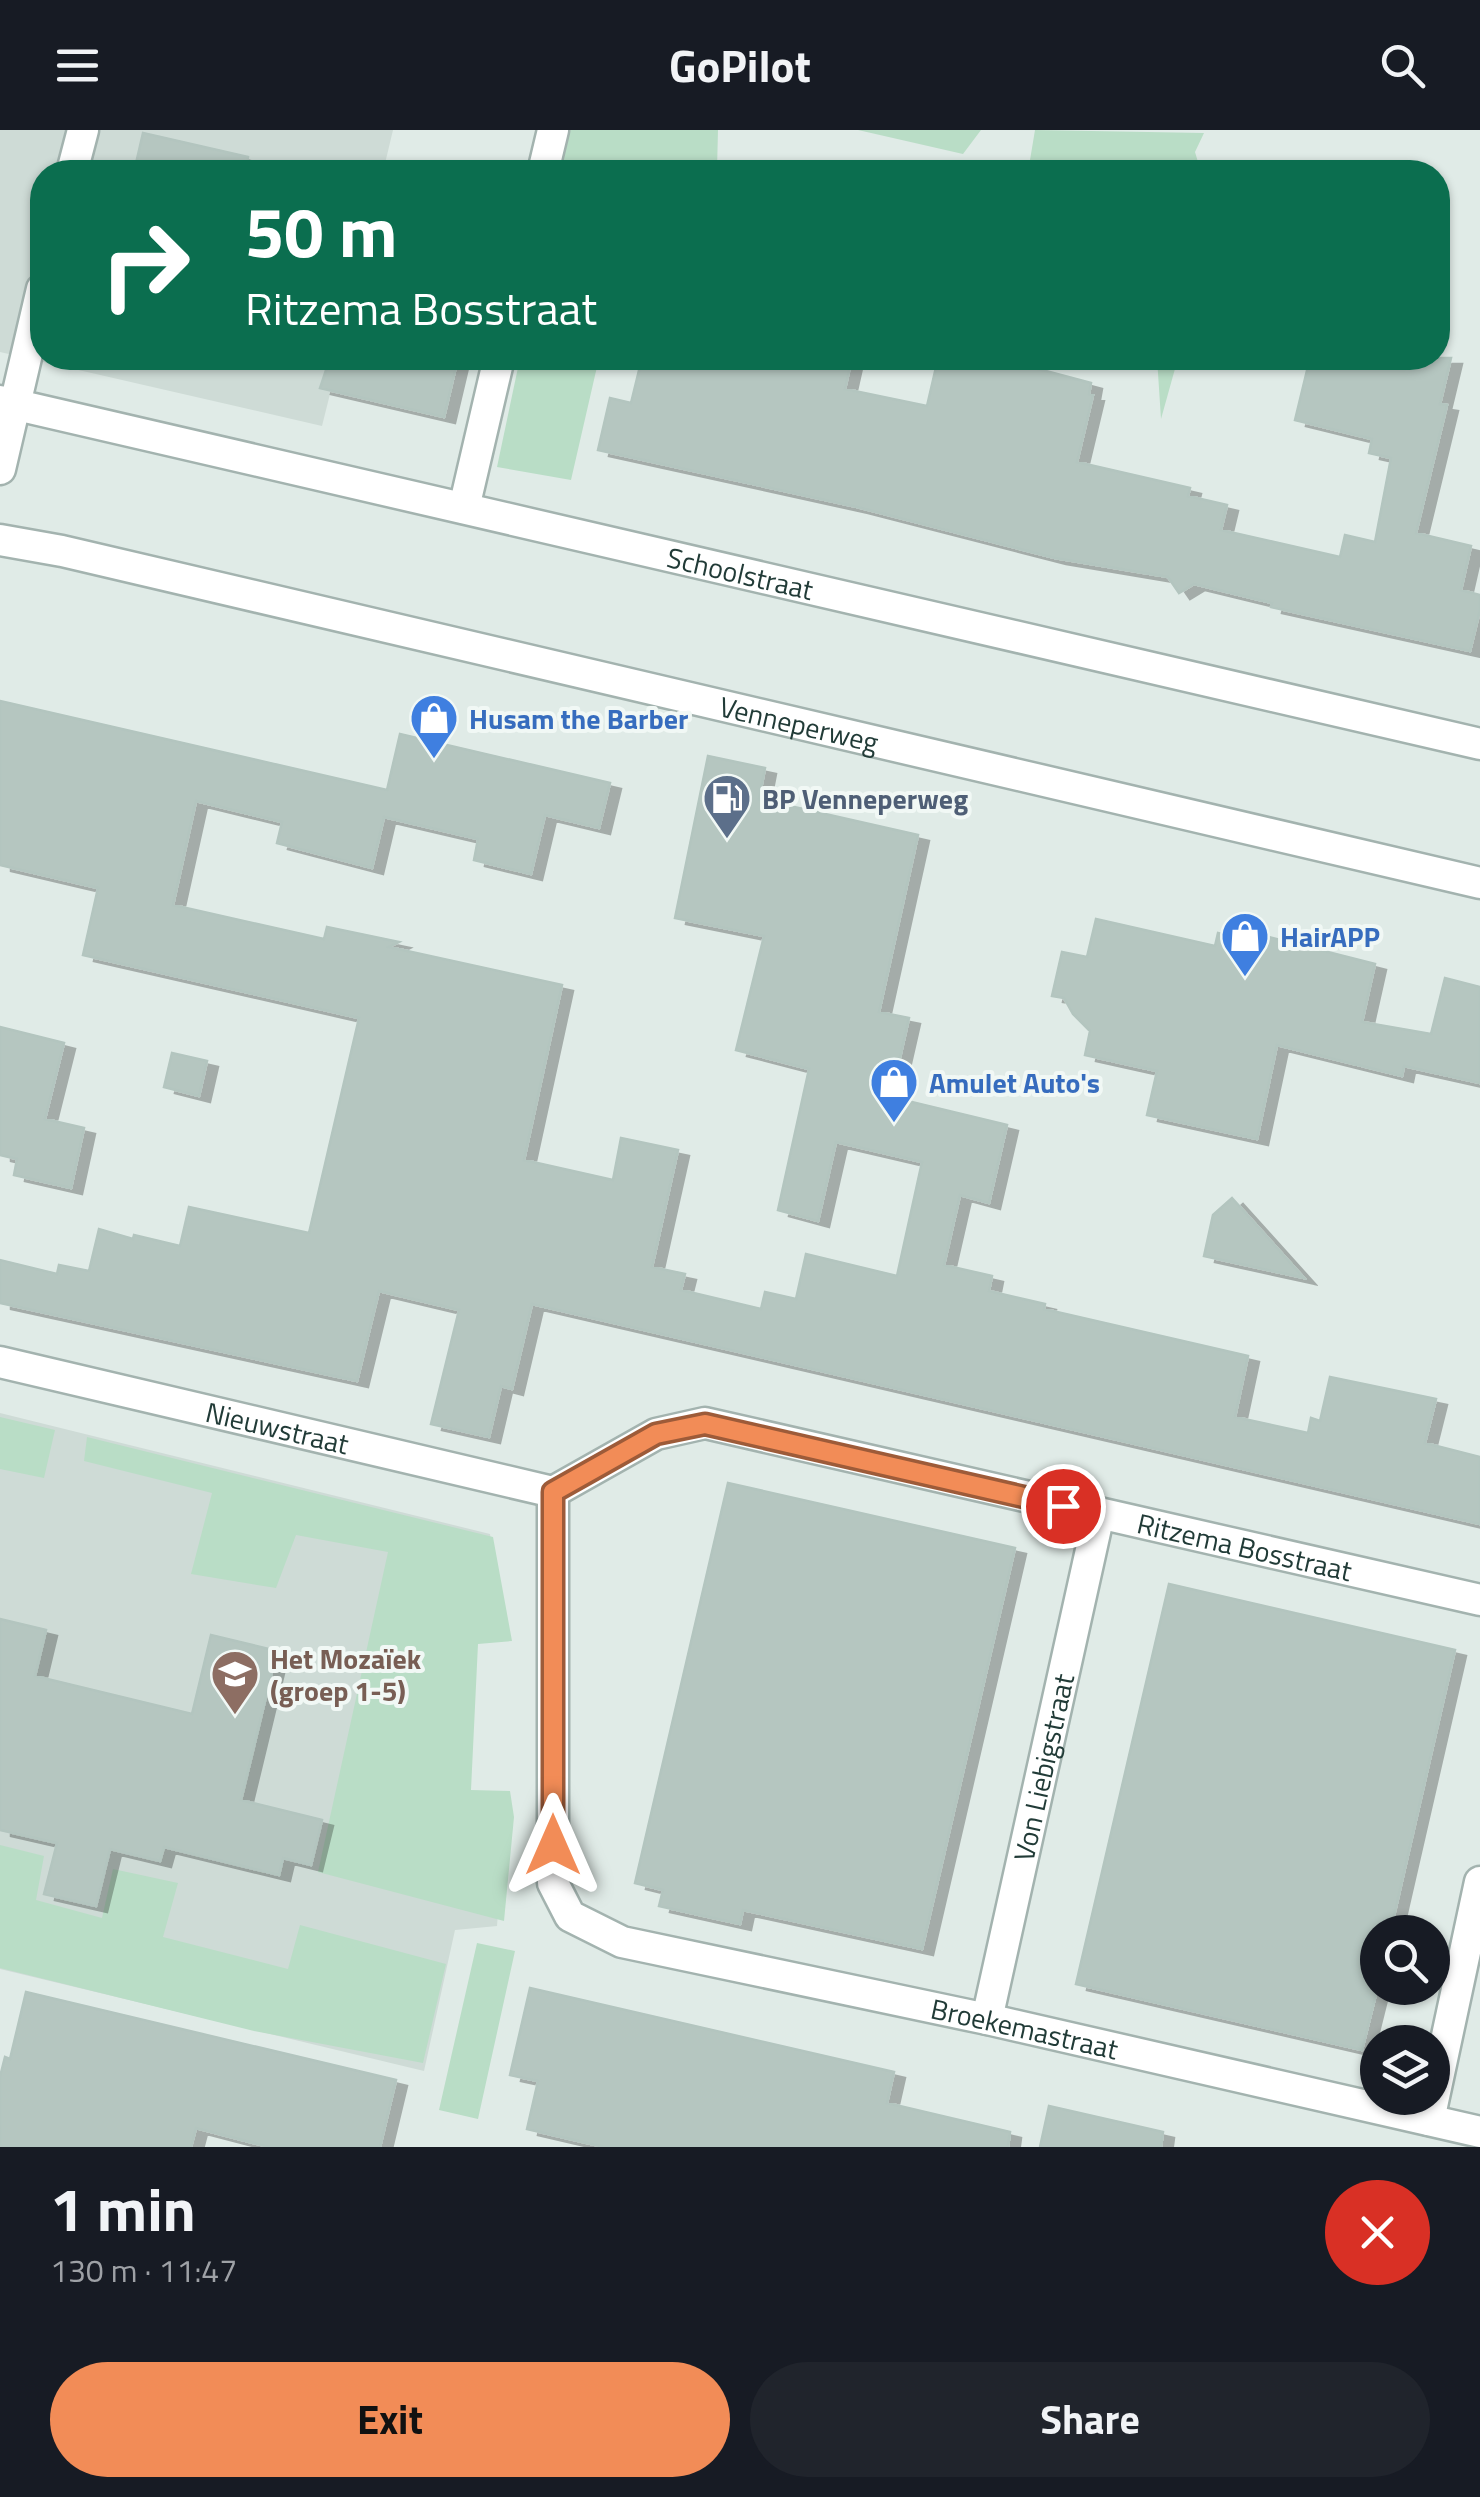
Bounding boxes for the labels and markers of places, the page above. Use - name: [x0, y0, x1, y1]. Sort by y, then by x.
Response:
- shop icon: Husam the Barber: [408, 692, 460, 760]
- place label: Husam the Barber: [469, 697, 688, 740]
- fuel station icon: BP Venneperweg: [701, 772, 753, 840]
- place label: BP Venneperweg: [762, 777, 968, 820]
- shop icon: HairAPP: [1219, 910, 1271, 978]
- place label: HairAPP: [1280, 915, 1380, 958]
- shop icon: Amulet Auto's: [868, 1056, 920, 1124]
- place label: Amulet Auto's: [929, 1061, 1100, 1104]
- pin: [1021, 1464, 1106, 1549]
- place label: Het Mozaïek (groep 1-5): [270, 1637, 422, 1712]
- school or university icon: Het Mozaïek (groep 1-5): [209, 1648, 261, 1716]

